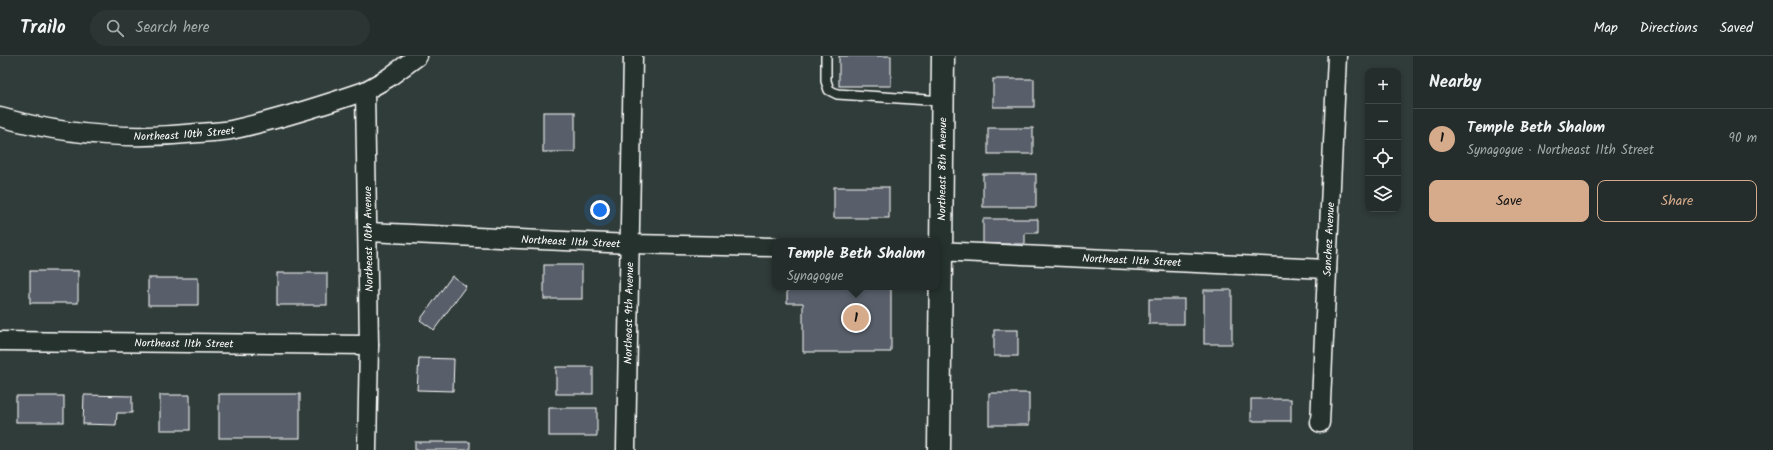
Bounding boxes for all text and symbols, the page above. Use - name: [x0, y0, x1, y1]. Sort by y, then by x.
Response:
- search box: [90, 10, 370, 46]
- text: Trailo: [20, 13, 66, 43]
- text: Search here: [136, 16, 210, 40]
- icon: search: [104, 17, 126, 39]
- text: Map: [1593, 17, 1618, 39]
- text: Directions: [1640, 17, 1698, 39]
- text: Saved: [1720, 17, 1753, 39]
- map controls: [1365, 68, 1401, 212]
- button: +: [1365, 68, 1401, 104]
- text: Nearby: [1429, 69, 1481, 96]
- button: −: [1365, 104, 1401, 140]
- text: Temple Beth Shalom: [1467, 116, 1605, 140]
- street label: Northeast 8th Avenue: [933, 117, 952, 221]
- street label: Northeast 10th Street: [134, 121, 237, 146]
- text: 1: [1440, 128, 1444, 149]
- text: 90 m: [1729, 128, 1757, 149]
- button: locate: [1365, 140, 1401, 176]
- text: Synagogue · Northeast 11th Street: [1467, 140, 1654, 161]
- button: layers: [1365, 176, 1401, 212]
- button: Save: [1429, 180, 1589, 222]
- button: Share: [1597, 180, 1757, 222]
- street label: Northeast 10th Avenue: [359, 186, 379, 292]
- your location: [590, 200, 610, 220]
- street label: Sanchez Avenue: [1319, 202, 1340, 277]
- street label: Northeast 11th Street: [521, 231, 621, 254]
- popup: [772, 238, 940, 290]
- text: Temple Beth Shalom: [787, 242, 925, 266]
- street label: Northeast 11th Street: [1082, 250, 1182, 272]
- street label: Northeast 9th Avenue: [620, 262, 639, 364]
- text: Synagogue: [787, 266, 843, 287]
- pin: 1: [843, 303, 869, 333]
- street label: Northeast 11th Street: [134, 334, 234, 354]

